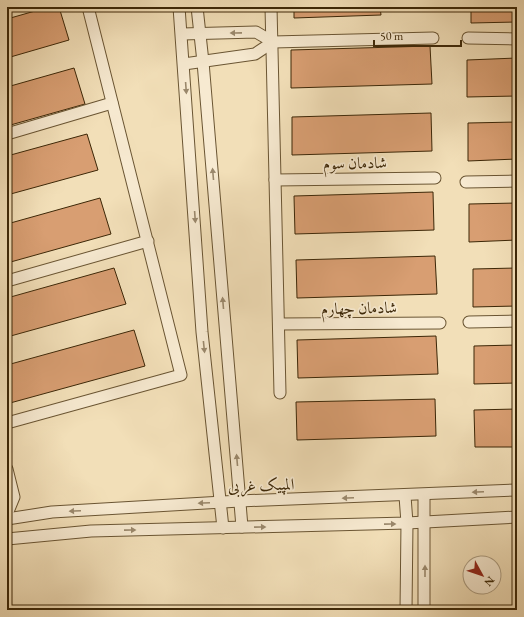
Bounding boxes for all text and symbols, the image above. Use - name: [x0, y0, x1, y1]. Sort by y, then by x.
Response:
- scale bar: [374, 22, 461, 48]
- text: 50 m: [380, 28, 404, 44]
- one-way arrow: [230, 29, 242, 36]
- one-way arrow: [182, 82, 189, 94]
- street label: شادمان سوم: [323, 152, 387, 178]
- one-way arrow: [209, 167, 216, 180]
- one-way arrow: [191, 211, 198, 223]
- one-way arrow: [220, 297, 227, 309]
- street label: شادمان چهارم: [321, 297, 397, 323]
- one-way arrow: [201, 341, 207, 353]
- one-way arrow: [233, 454, 240, 467]
- street label: المپیک غربی: [227, 473, 295, 498]
- one-way arrow: [472, 488, 484, 495]
- one-way arrow: [342, 494, 354, 501]
- one-way arrow: [198, 500, 210, 507]
- one-way arrow: [69, 508, 81, 515]
- one-way arrow: [384, 521, 397, 527]
- one-way arrow: [254, 524, 267, 530]
- one-way arrow: [124, 527, 137, 533]
- north arrow: [462, 555, 502, 595]
- one-way arrow: [422, 564, 428, 577]
- text: N: [481, 574, 498, 589]

